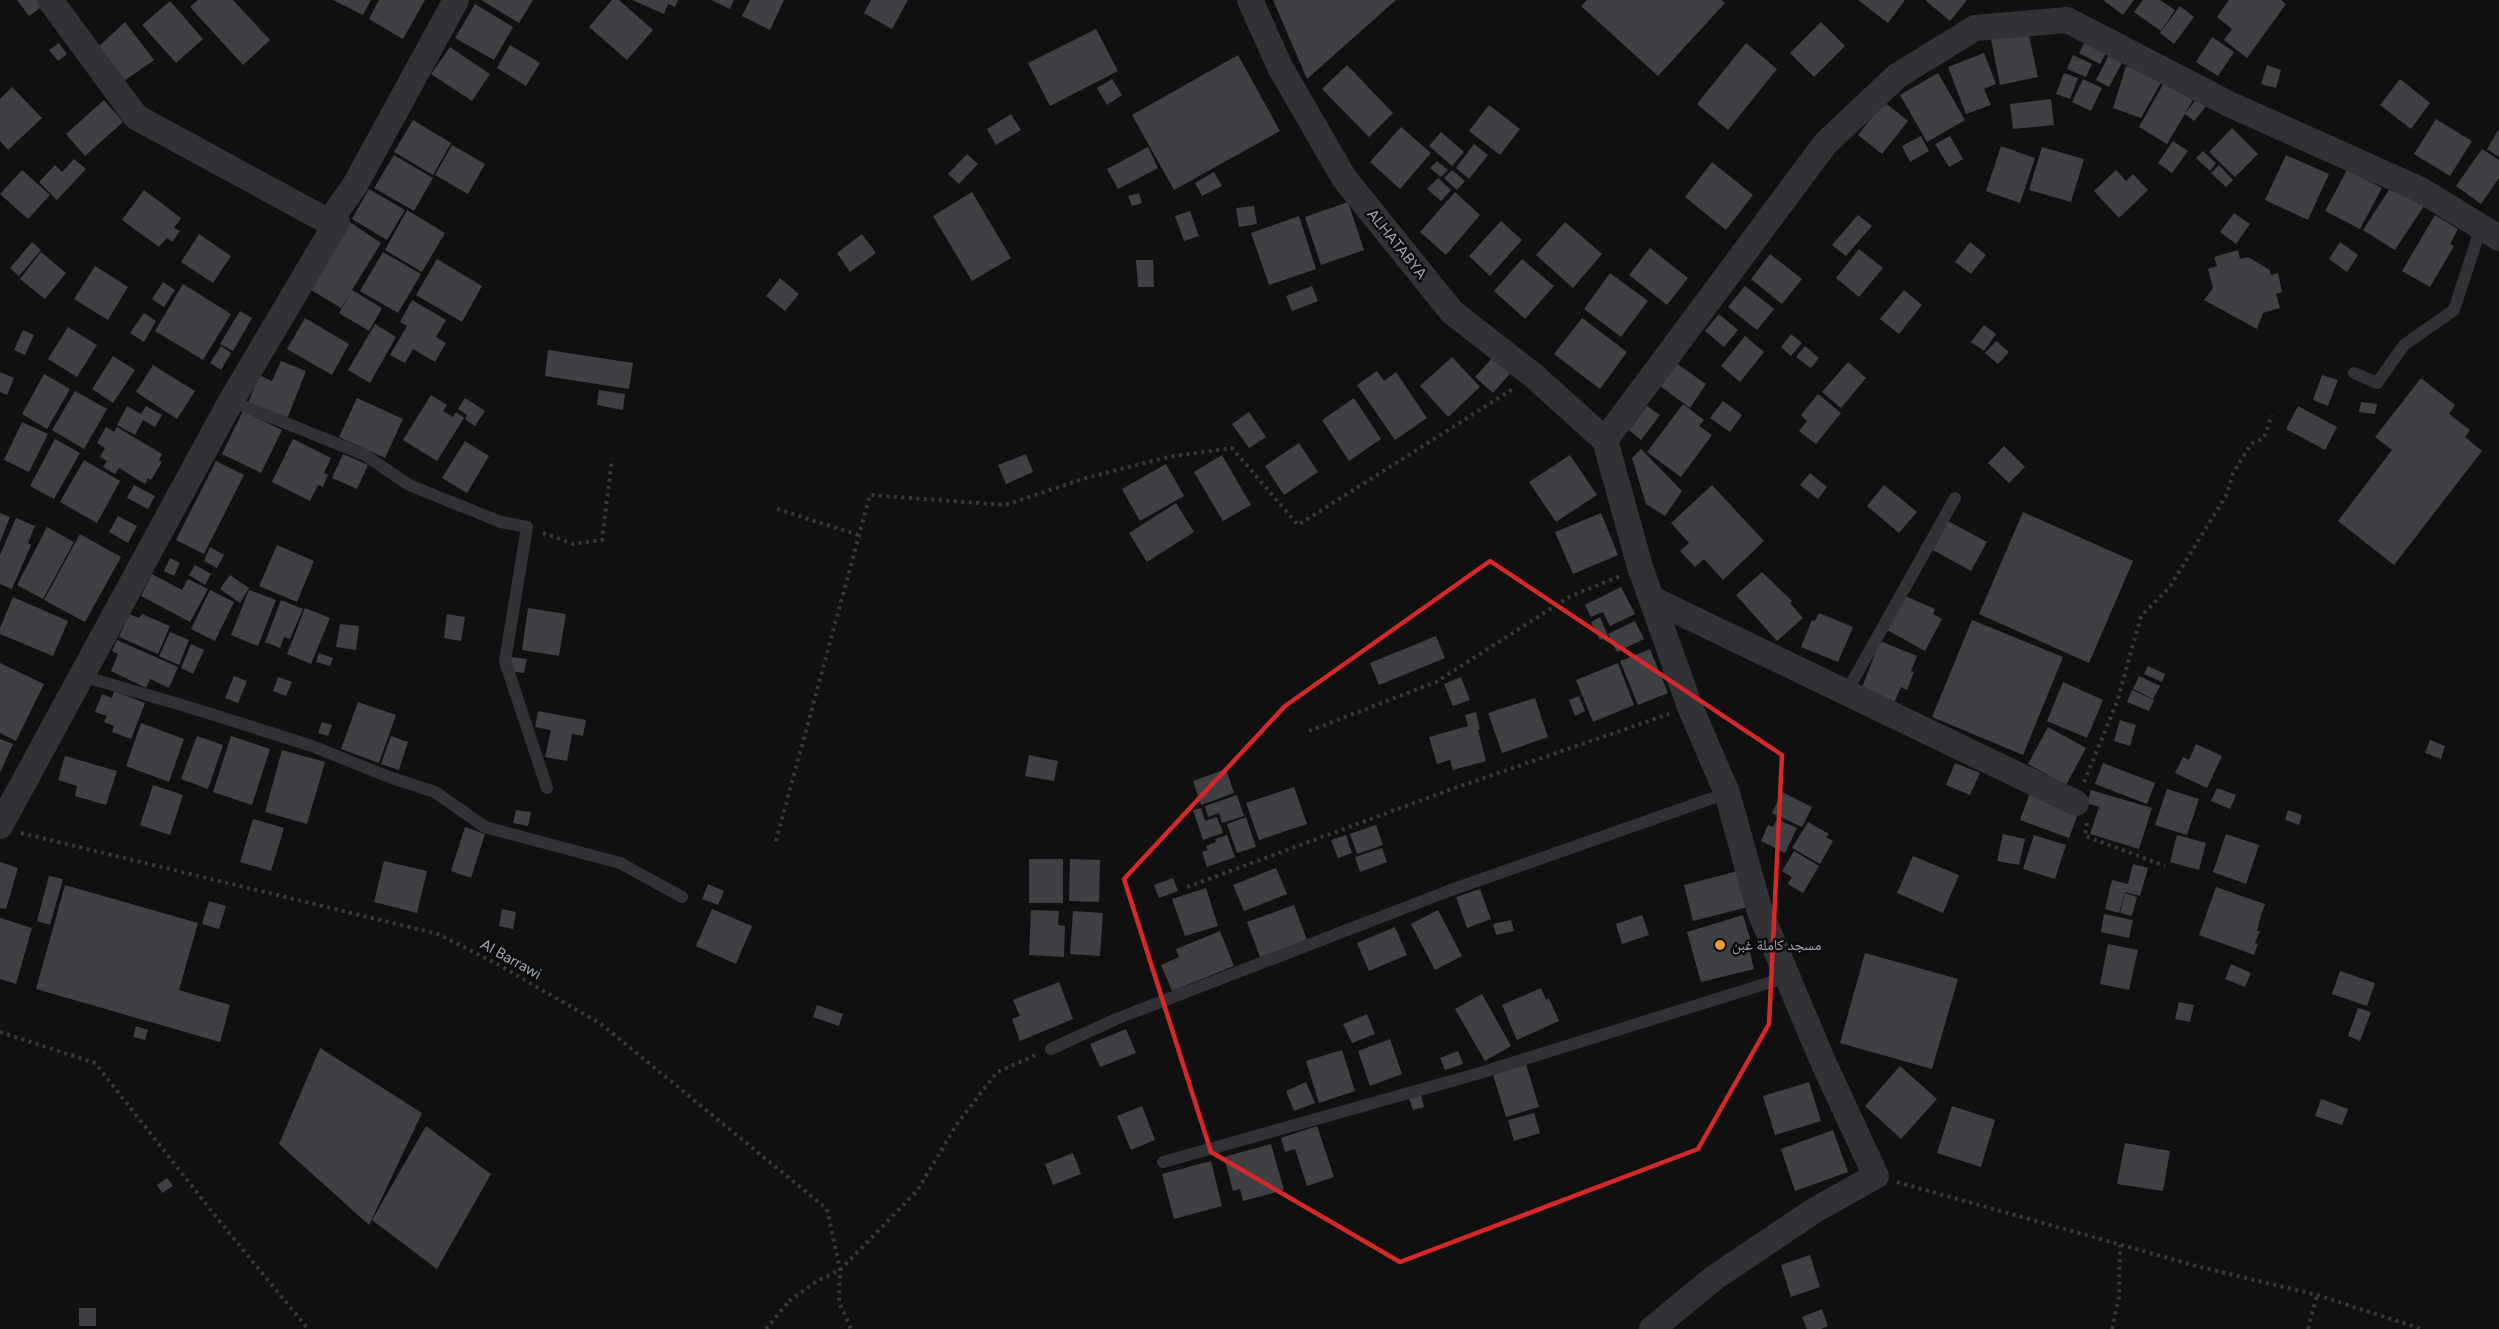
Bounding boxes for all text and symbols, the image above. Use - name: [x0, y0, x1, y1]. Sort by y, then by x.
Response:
- street label: ALHATABYA: [1363, 205, 1431, 283]
- street label: Al Barrawi: [477, 935, 545, 983]
- place label: مسجد كاملة غبن: [1732, 936, 1822, 955]
- marker: مسجد كاملة غبن: [1713, 938, 1727, 952]

